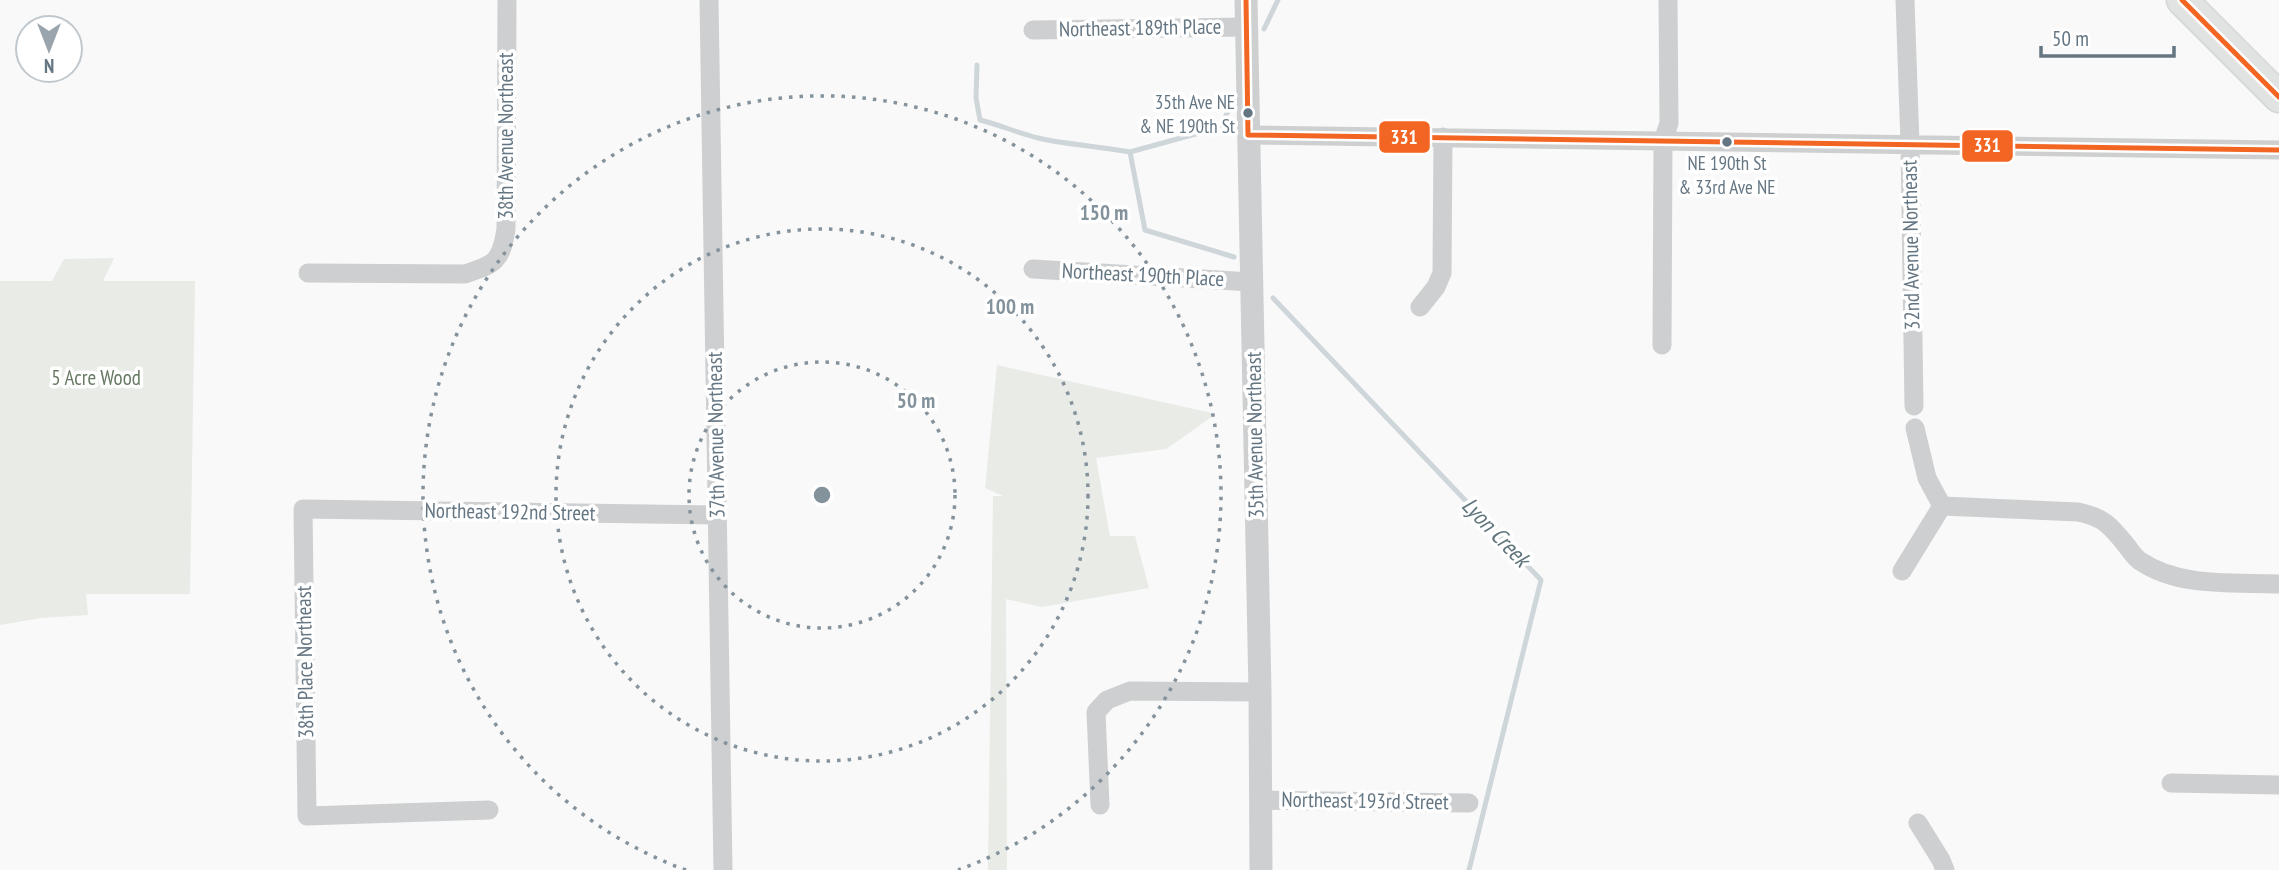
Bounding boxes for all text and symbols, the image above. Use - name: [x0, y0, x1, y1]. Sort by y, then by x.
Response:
- street label: Northeast 189th Place: [1059, 13, 1221, 42]
- north arrow: [14, 14, 84, 84]
- scale bar: [2041, 14, 2174, 58]
- text: 50 m: [2052, 25, 2089, 52]
- street label: 38th Avenue Northeast: [492, 52, 519, 219]
- text: N: [44, 54, 54, 78]
- place label: 35th Ave NE & NE 190th St: [1139, 90, 1236, 138]
- marker: 35th Ave NE & NE 190th St: [1241, 106, 1255, 120]
- line badge: 331: [1378, 120, 1431, 154]
- text: 331: [1390, 125, 1418, 149]
- line badge: 331: [1961, 129, 2014, 163]
- text: 331: [1973, 133, 2001, 157]
- marker: NE 190th St & 33rd Ave NE: [1720, 135, 1734, 149]
- place label: NE 190th St & 33rd Ave NE: [1679, 151, 1775, 199]
- street label: 32nd Avenue Northeast: [1896, 159, 1925, 330]
- text: 150 m: [1080, 199, 1128, 226]
- street label: Northeast 190th Place: [1061, 257, 1225, 292]
- text: 100 m: [986, 293, 1034, 320]
- street label: 37th Avenue Northeast: [701, 351, 730, 519]
- street label: 35th Avenue Northeast: [1240, 351, 1269, 519]
- park label: 5 Acre Wood: [51, 364, 141, 391]
- text: 50 m: [897, 387, 935, 414]
- centre of rings: [810, 483, 834, 507]
- water label: Lyon Creek: [1456, 491, 1539, 575]
- street label: Northeast 192nd Street: [424, 497, 596, 526]
- street label: 38th Place Northeast: [290, 585, 319, 739]
- street label: Northeast 193rd Street: [1281, 786, 1449, 815]

